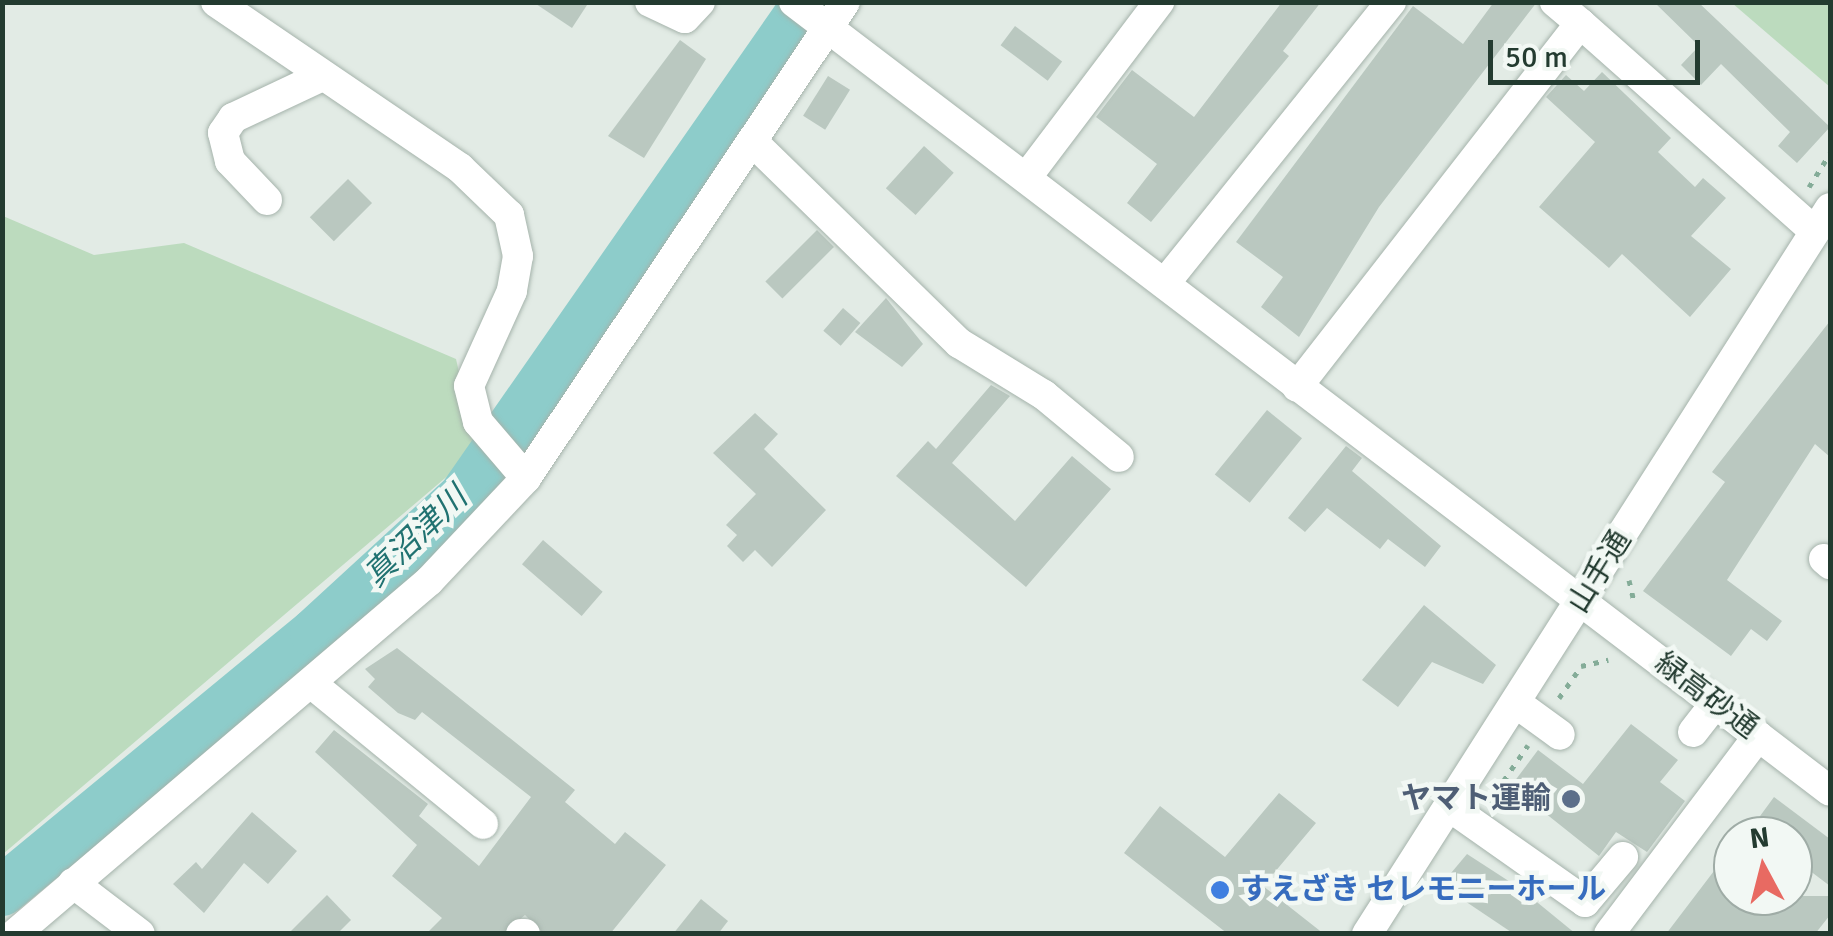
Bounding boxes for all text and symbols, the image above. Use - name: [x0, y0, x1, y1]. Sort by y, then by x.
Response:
- scale bar: [1493, 20, 1706, 82]
- text: 50 m: [1505, 39, 1568, 76]
- water label: 真沼津川: [357, 479, 475, 595]
- street label: 山手通: [1561, 524, 1639, 620]
- street label: 緑高砂通: [1647, 646, 1765, 746]
- place label: ヤマト運輸: [1401, 781, 1551, 817]
- marker: ヤマト運輸: [1560, 788, 1582, 810]
- north arrow: [1713, 816, 1813, 916]
- text: N: [1748, 820, 1771, 856]
- place label: すえざき セレモニーホール: [1240, 872, 1607, 908]
- marker: すえざき セレモニーホール: [1209, 879, 1231, 901]

